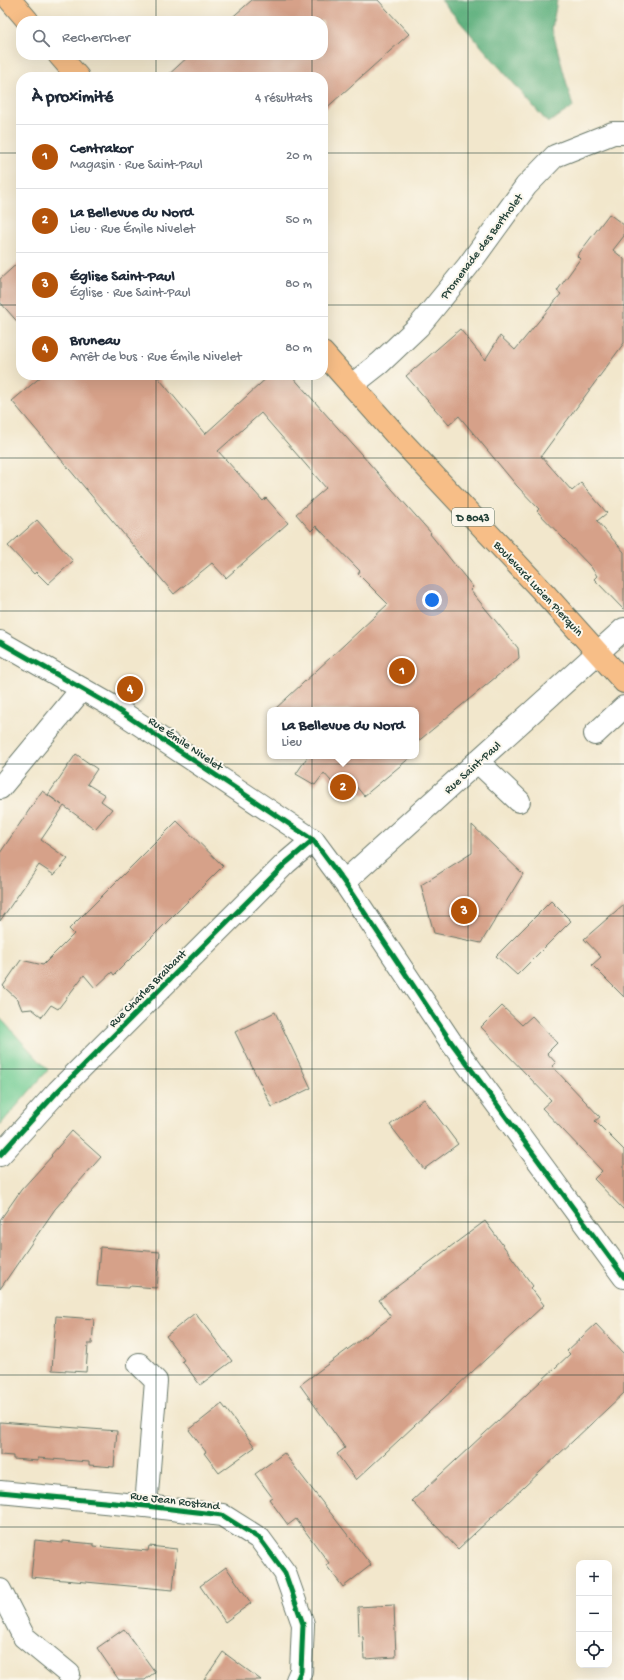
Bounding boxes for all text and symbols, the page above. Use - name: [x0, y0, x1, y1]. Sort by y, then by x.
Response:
- search box: [16, 16, 328, 60]
- icon: search: [30, 27, 52, 49]
- text: Rechercher: [62, 29, 130, 47]
- text: À proximité: [32, 88, 113, 108]
- text: 4 résultats: [255, 91, 312, 106]
- text: Centrakor: [70, 140, 133, 158]
- text: 1: [42, 149, 48, 164]
- text: 20 m: [286, 149, 312, 164]
- text: Magasin · Rue Saint-Paul: [70, 158, 203, 173]
- street label: Promenade des Bertholet: [438, 191, 528, 304]
- text: La Bellevue du Nord: [70, 204, 193, 222]
- text: 2: [42, 213, 48, 228]
- text: 50 m: [285, 213, 312, 228]
- text: Lieu · Rue Émile Nivelet: [70, 222, 195, 237]
- text: Église Saint-Paul: [70, 268, 175, 286]
- text: 3: [42, 277, 48, 292]
- text: 80 m: [285, 277, 312, 292]
- text: Église · Rue Saint-Paul: [70, 286, 191, 301]
- text: Bruneau: [70, 332, 120, 350]
- text: 4: [42, 341, 48, 356]
- text: 80 m: [285, 341, 312, 356]
- text: Arrêt de bus · Rue Émile Nivelet: [70, 350, 241, 365]
- road number: D 8043: [452, 508, 494, 526]
- street label: Boulevard Lucien Pierquin: [489, 538, 586, 640]
- your location: [422, 590, 442, 610]
- pin: 1: [389, 656, 415, 686]
- pin: 4: [117, 674, 143, 704]
- popup: [267, 707, 419, 759]
- street label: Rue Émile Nivelet: [145, 715, 226, 775]
- text: La Bellevue du Nord: [281, 717, 405, 735]
- text: Lieu: [281, 735, 302, 750]
- street label: Rue Saint-Paul: [442, 739, 505, 798]
- pin: 2: [330, 772, 356, 802]
- pin: 3: [451, 896, 477, 926]
- street label: Rue Charles Braibant: [107, 947, 191, 1031]
- street label: Rue Jean Rostand: [129, 1490, 221, 1515]
- map controls: [576, 1560, 612, 1668]
- button: +: [576, 1560, 612, 1596]
- button: −: [576, 1596, 612, 1632]
- button: locate: [576, 1632, 612, 1668]

